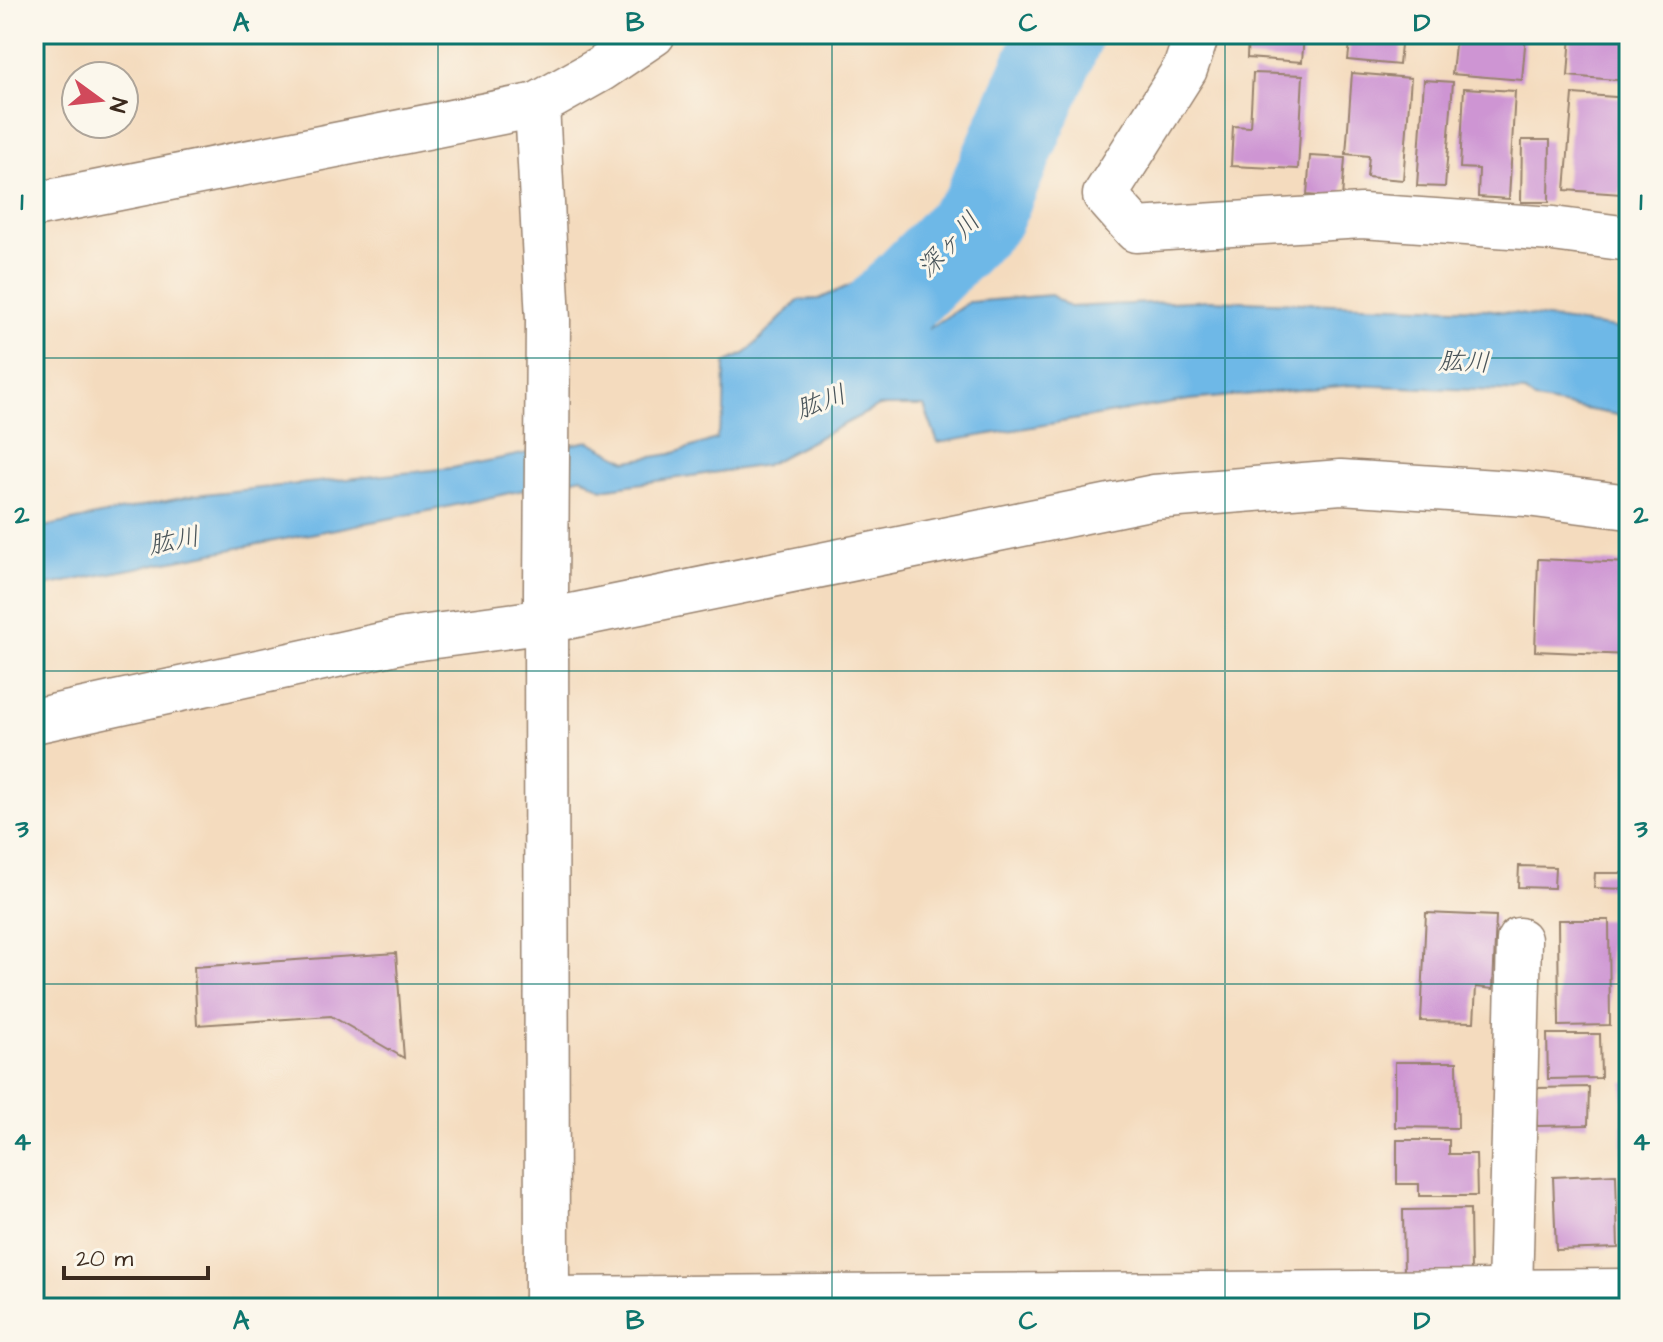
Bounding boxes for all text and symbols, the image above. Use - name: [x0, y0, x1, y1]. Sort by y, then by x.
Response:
- text: A: [233, 5, 250, 41]
- text: B: [626, 5, 645, 41]
- text: C: [1019, 5, 1038, 41]
- text: D: [1414, 5, 1431, 41]
- north arrow: [60, 60, 140, 140]
- text: N: [101, 94, 135, 116]
- text: 1: [20, 184, 24, 220]
- text: 1: [1639, 184, 1643, 220]
- water label: 深ヶ川: [909, 204, 989, 286]
- water label: 肱川: [1437, 343, 1491, 381]
- water label: 肱川: [790, 376, 852, 428]
- text: 2: [14, 497, 30, 533]
- text: 2: [1633, 497, 1649, 533]
- water label: 肱川: [145, 518, 203, 564]
- text: 3: [14, 811, 29, 847]
- text: 3: [1633, 811, 1648, 847]
- text: 4: [13, 1124, 31, 1160]
- text: 4: [1632, 1124, 1650, 1160]
- scale bar: [64, 1230, 208, 1280]
- text: 20 m: [76, 1242, 133, 1276]
- text: A: [233, 1303, 250, 1339]
- text: B: [626, 1303, 645, 1339]
- text: C: [1019, 1303, 1038, 1339]
- text: D: [1414, 1303, 1431, 1339]

